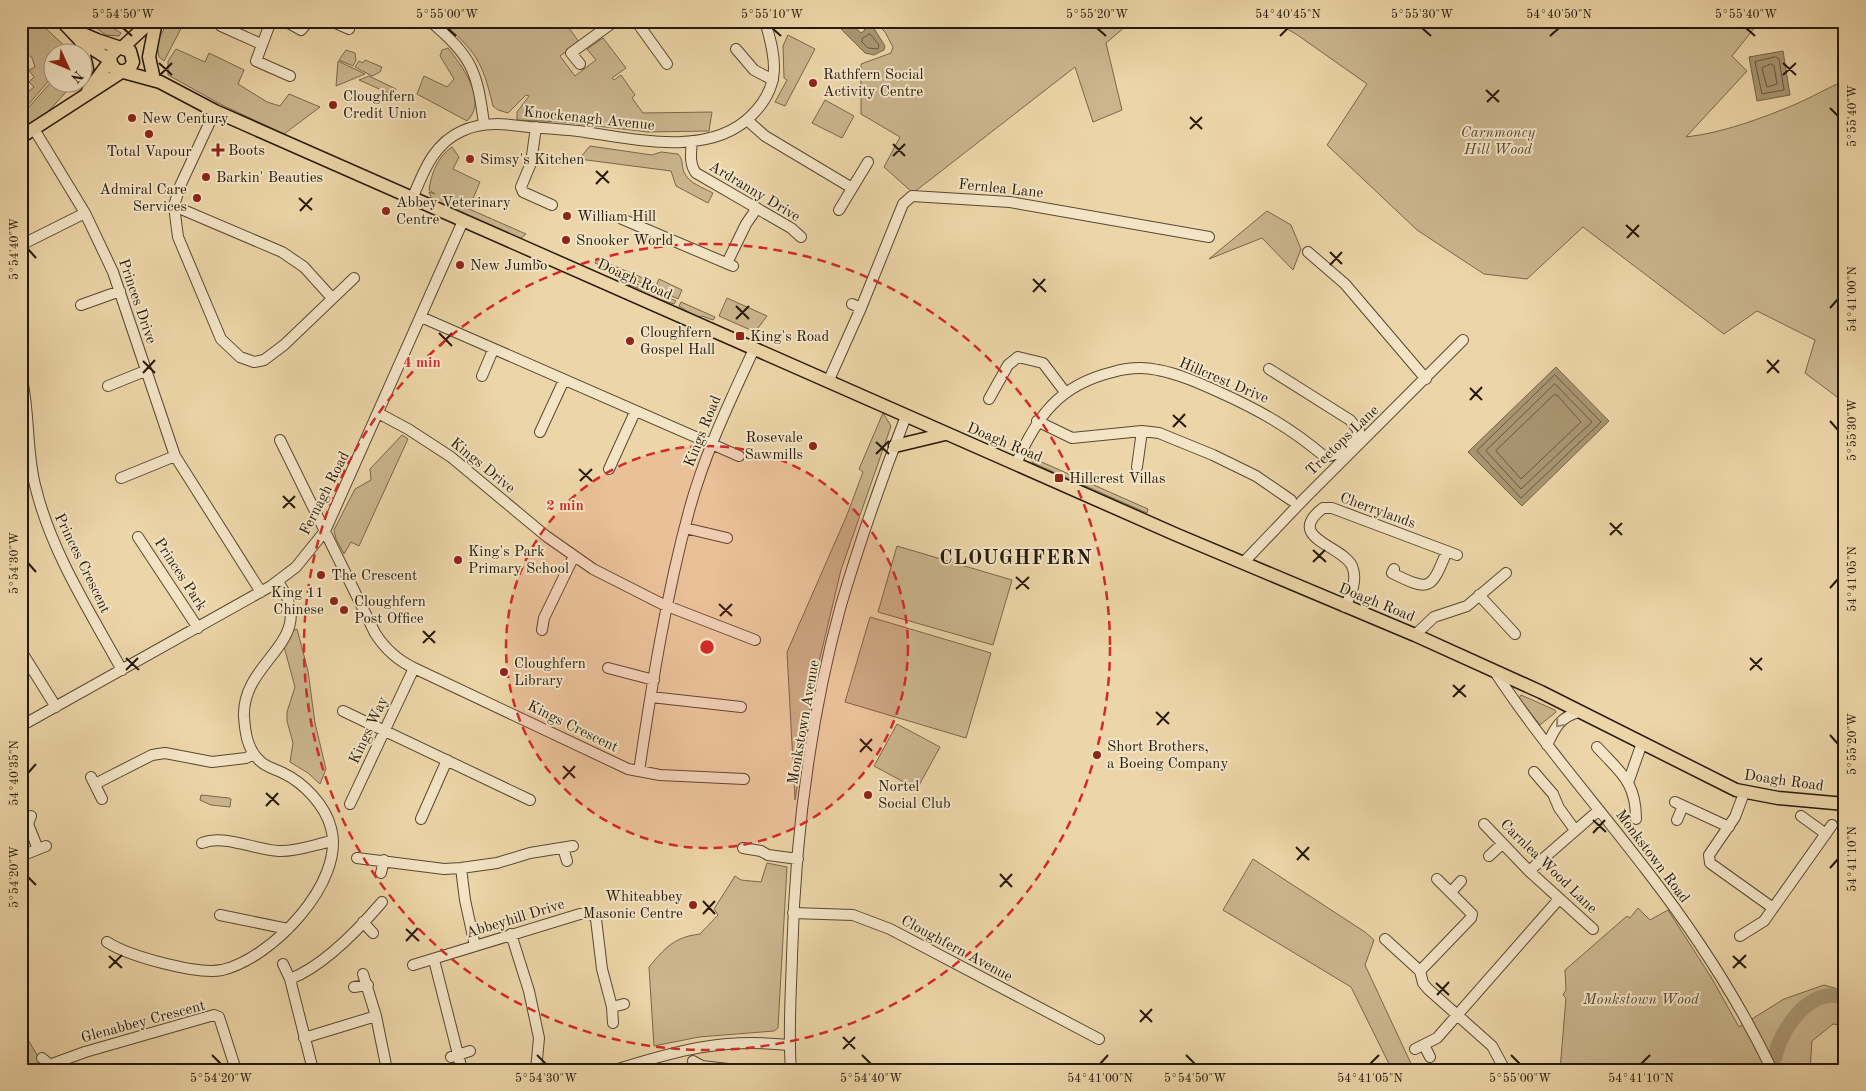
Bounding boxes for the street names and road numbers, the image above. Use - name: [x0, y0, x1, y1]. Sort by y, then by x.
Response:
- street label: Knockenagh Avenue: [523, 105, 655, 134]
- street label: Ardranny Drive: [706, 159, 802, 225]
- street label: Fernlea Lane: [958, 178, 1044, 201]
- street label: Princes Drive: [115, 257, 158, 346]
- street label: Doagh Road: [595, 257, 674, 304]
- street label: Hillcrest Drive: [1177, 356, 1270, 407]
- street label: Kings Road: [682, 393, 725, 469]
- street label: Treetops Lane: [1304, 403, 1382, 479]
- street label: Doagh Road: [964, 421, 1045, 466]
- street label: Kings Drive: [447, 436, 517, 497]
- street label: Fernagh Road: [298, 449, 353, 538]
- street label: Cherrylands: [1338, 491, 1417, 532]
- street label: Princes Crescent: [51, 511, 112, 616]
- street label: Princes Park: [151, 536, 209, 614]
- street label: Doagh Road: [1336, 581, 1417, 625]
- street label: Monkstown Avenue: [786, 659, 823, 786]
- street label: Kings Way: [347, 695, 391, 767]
- street label: Kings Crescent: [525, 699, 620, 756]
- street label: Doagh Road: [1743, 768, 1825, 795]
- street label: Monkstown Road: [1612, 808, 1692, 906]
- street label: Carnlea Wood Lane: [1497, 817, 1599, 917]
- street label: Abbeyhill Drive: [464, 897, 567, 942]
- street label: Cloughfern Avenue: [898, 914, 1015, 985]
- street label: Glenabbey Crescent: [80, 999, 207, 1046]

